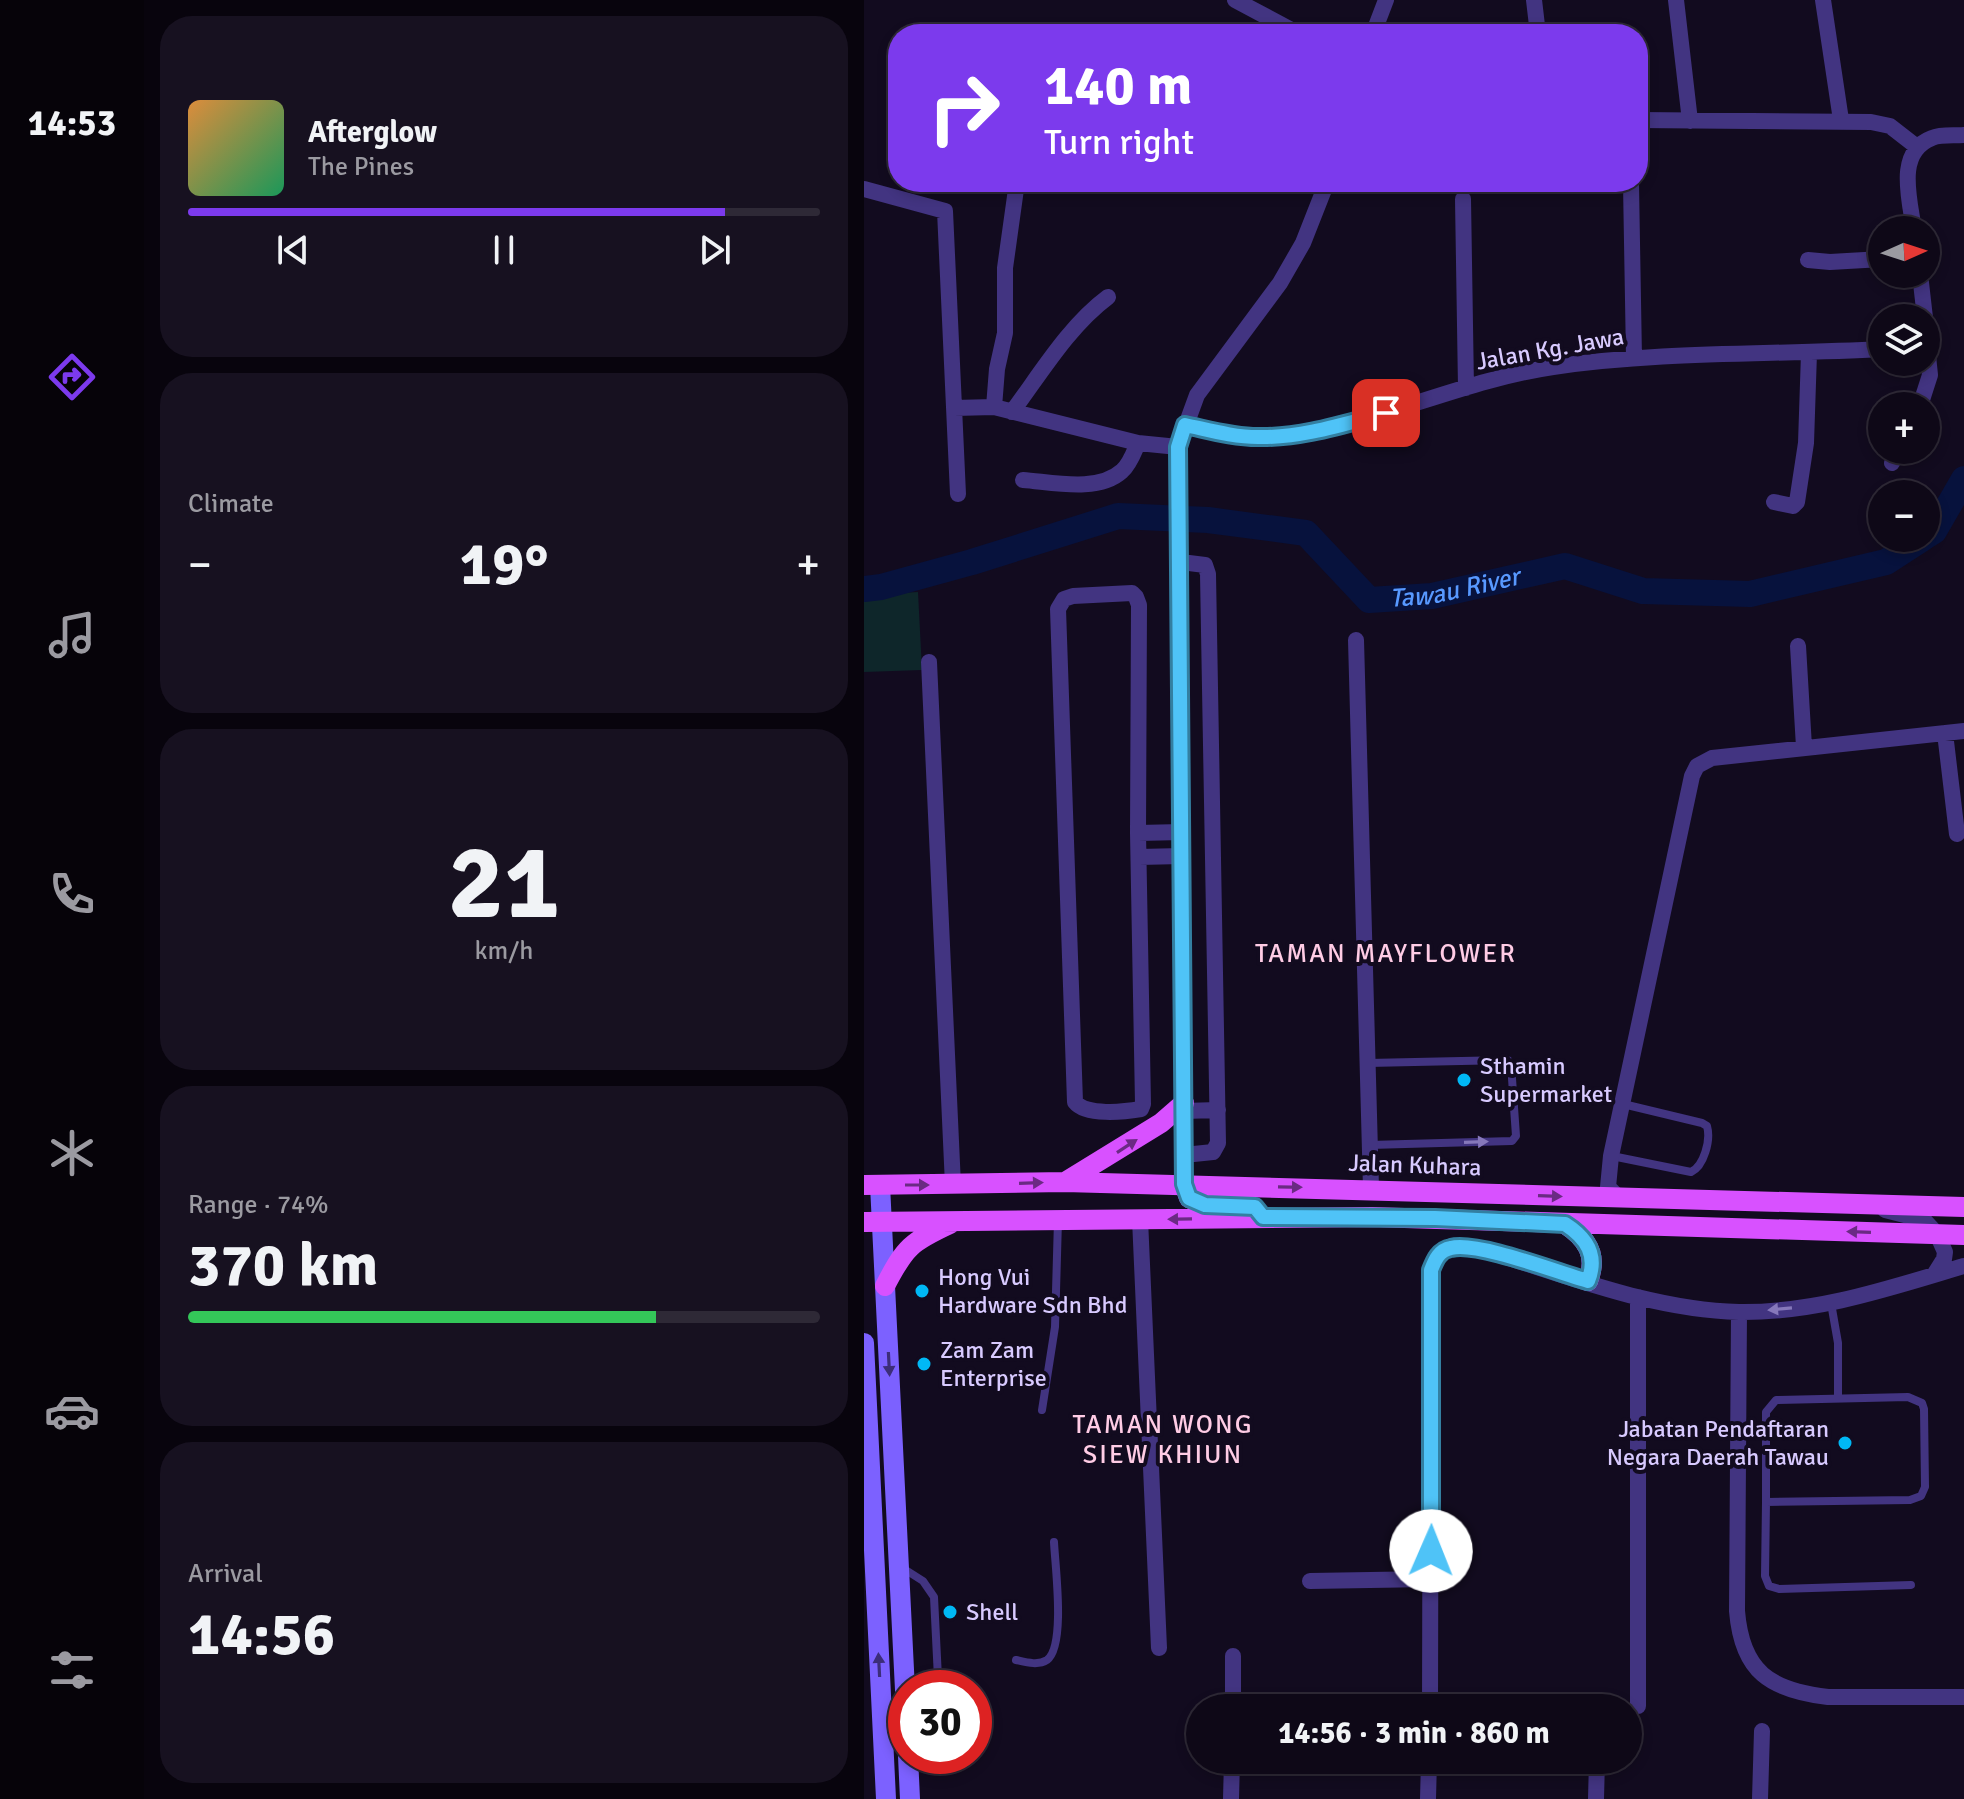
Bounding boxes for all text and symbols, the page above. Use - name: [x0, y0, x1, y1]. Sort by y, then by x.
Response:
- text: 140 m: [1044, 51, 1192, 120]
- icon: right: [912, 56, 1016, 160]
- text: 14:53: [28, 101, 116, 146]
- text: Afterglow: [308, 114, 437, 151]
- text: Turn right: [1044, 120, 1194, 165]
- text: The Pines: [308, 151, 414, 183]
- north arrow: [1868, 216, 1940, 288]
- map controls: [1868, 216, 1940, 552]
- icon: previous: [271, 228, 315, 272]
- icon: pause: [482, 228, 526, 272]
- icon: next: [693, 228, 737, 272]
- button: layers: [1868, 304, 1940, 376]
- street label: Jalan Kg. Jawa: [1474, 321, 1626, 377]
- icon: directions: [44, 349, 100, 405]
- pin: [1352, 379, 1420, 447]
- icon: arrive: [1364, 391, 1408, 435]
- button: +: [1868, 392, 1940, 464]
- button: −: [1868, 480, 1940, 552]
- text: Climate: [188, 488, 274, 520]
- text: 19°: [460, 528, 548, 602]
- text: −: [188, 538, 212, 592]
- text: +: [796, 538, 820, 592]
- water label: Tawau River: [1388, 560, 1526, 615]
- icon: music: [44, 607, 100, 663]
- text: 21: [448, 819, 560, 947]
- icon: phone: [44, 866, 100, 922]
- text: km/h: [475, 935, 533, 967]
- district label: TAMAN MAYFLOWER: [1255, 938, 1517, 970]
- place label: Sthamin Supermarket: [1480, 1051, 1612, 1109]
- marker: Sthamin Supermarket: [1455, 1071, 1473, 1089]
- icon: climate: [44, 1125, 100, 1181]
- one-way arrow: [1464, 1136, 1489, 1149]
- one-way arrow: [1116, 1138, 1137, 1153]
- street label: Jalan Kuhara: [1348, 1148, 1482, 1182]
- one-way arrow: [1019, 1176, 1044, 1189]
- one-way arrow: [905, 1179, 930, 1191]
- one-way arrow: [1278, 1180, 1303, 1193]
- text: Range · 74%: [188, 1189, 329, 1221]
- one-way arrow: [1538, 1189, 1563, 1202]
- one-way arrow: [1167, 1212, 1192, 1225]
- one-way arrow: [1846, 1226, 1871, 1238]
- text: 370 km: [188, 1229, 378, 1303]
- place label: Hong Vui Hardware Sdn Bhd: [938, 1262, 1127, 1320]
- marker: Hong Vui Hardware Sdn Bhd: [913, 1282, 931, 1300]
- one-way arrow: [1767, 1303, 1792, 1316]
- place label: Zam Zam Enterprise: [940, 1335, 1047, 1393]
- one-way arrow: [883, 1352, 896, 1377]
- marker: Zam Zam Enterprise: [915, 1355, 933, 1373]
- icon: car: [44, 1383, 100, 1439]
- district label: TAMAN WONG SIEW KHIUN: [1073, 1409, 1253, 1471]
- place label: Jabatan Pendaftaran Negara Daerah Tawau: [1607, 1414, 1829, 1472]
- marker: Jabatan Pendaftaran Negara Daerah Tawau: [1836, 1434, 1854, 1452]
- position arrow: [1389, 1509, 1473, 1593]
- text: Arrival: [188, 1558, 263, 1590]
- place label: Shell: [966, 1597, 1018, 1627]
- text: 14:56: [188, 1598, 335, 1672]
- marker: Shell: [941, 1603, 959, 1621]
- icon: filters: [44, 1642, 100, 1698]
- one-way arrow: [872, 1652, 885, 1677]
- speed limit sign: 30: [888, 1670, 992, 1774]
- text: 14:56 · 3 min · 860 m: [1278, 1715, 1550, 1752]

